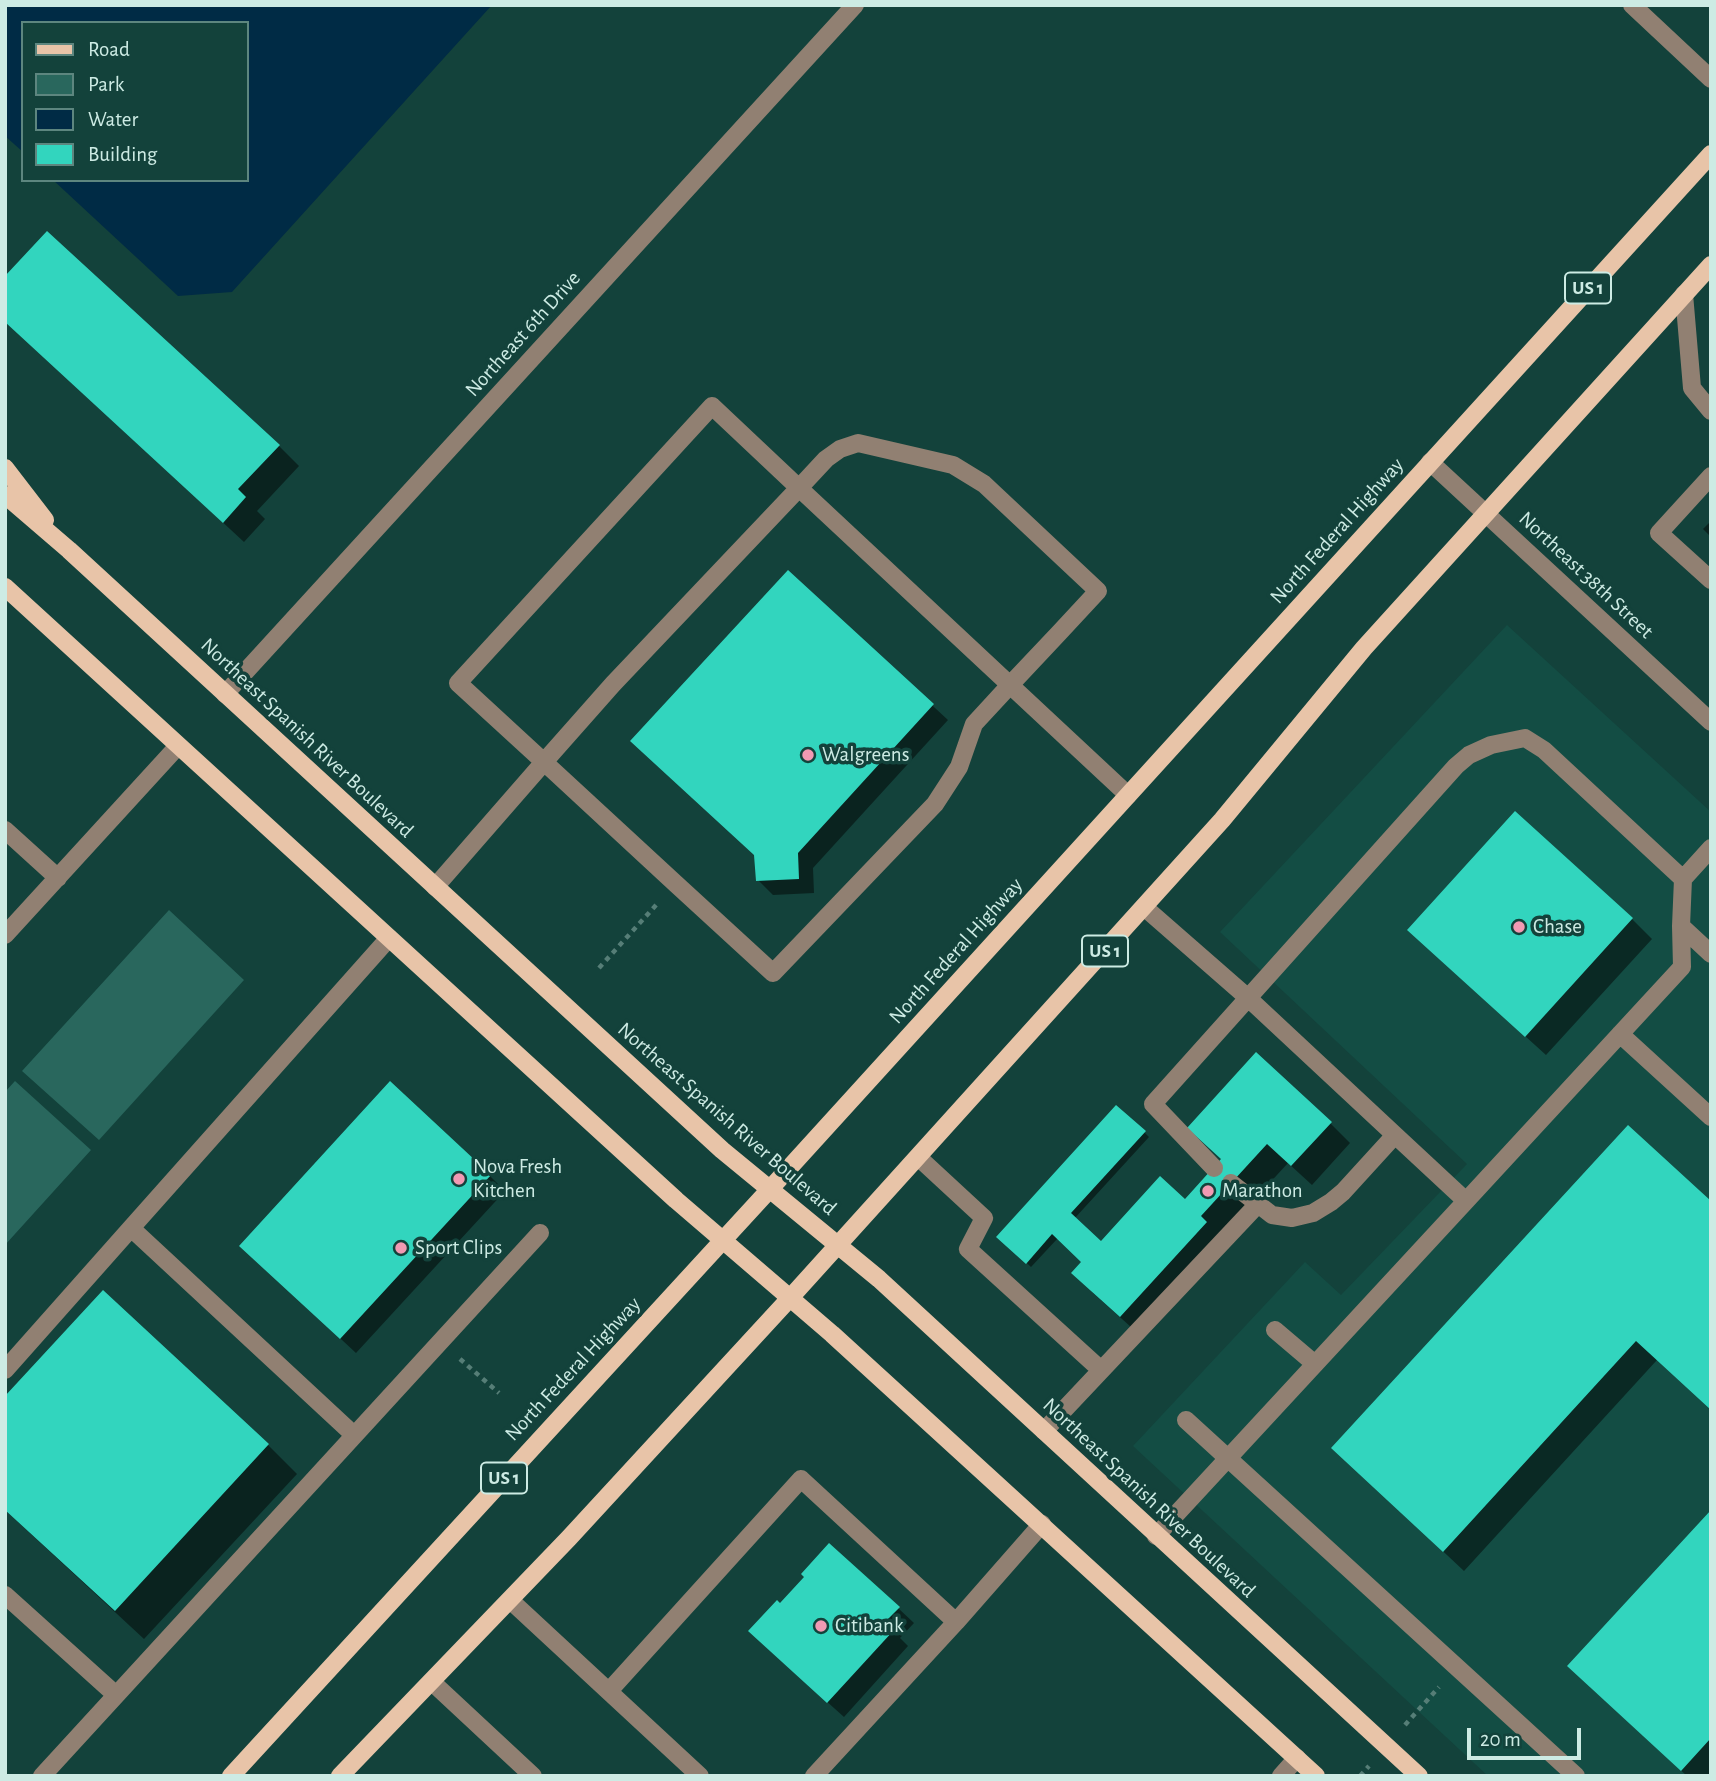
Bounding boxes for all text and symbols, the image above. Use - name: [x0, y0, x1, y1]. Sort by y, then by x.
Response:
- legend: [21, 21, 248, 182]
- text: Road: [88, 39, 130, 60]
- text: Park: [88, 74, 124, 95]
- text: Water: [88, 109, 138, 130]
- text: Building: [88, 144, 157, 165]
- street label: Northeast 6th Drive: [460, 266, 586, 402]
- road number: US 1: [1565, 272, 1611, 304]
- street label: North Federal Highway: [1265, 453, 1409, 609]
- street label: Northeast 38th Street: [1513, 506, 1659, 644]
- street label: Northeast Spanish River Boulevard: [195, 633, 419, 843]
- place label: Walgreens: [822, 742, 909, 768]
- marker: Walgreens: [800, 747, 816, 763]
- street label: North Federal Highway: [884, 873, 1028, 1029]
- place label: Chase: [1533, 914, 1582, 940]
- marker: Chase: [1511, 919, 1527, 935]
- road number: US 1: [1082, 936, 1128, 967]
- street label: Northeast Spanish River Boulevard: [612, 1017, 842, 1221]
- place label: Nova Fresh Kitchen: [473, 1154, 562, 1204]
- marker: Nova Fresh Kitchen: [451, 1171, 467, 1187]
- place label: Marathon: [1222, 1178, 1303, 1204]
- marker: Marathon: [1200, 1183, 1216, 1199]
- place label: Sport Clips: [415, 1235, 502, 1261]
- marker: Sport Clips: [393, 1240, 409, 1256]
- street label: North Federal Highway: [500, 1292, 646, 1446]
- street label: Northeast Spanish River Boulevard: [1037, 1393, 1261, 1603]
- road number: US 1: [481, 1462, 527, 1494]
- place label: Citibank: [835, 1613, 903, 1639]
- marker: Citibank: [813, 1618, 829, 1634]
- scale bar: [1471, 1714, 1585, 1758]
- text: 20 m: [1480, 1729, 1521, 1750]

